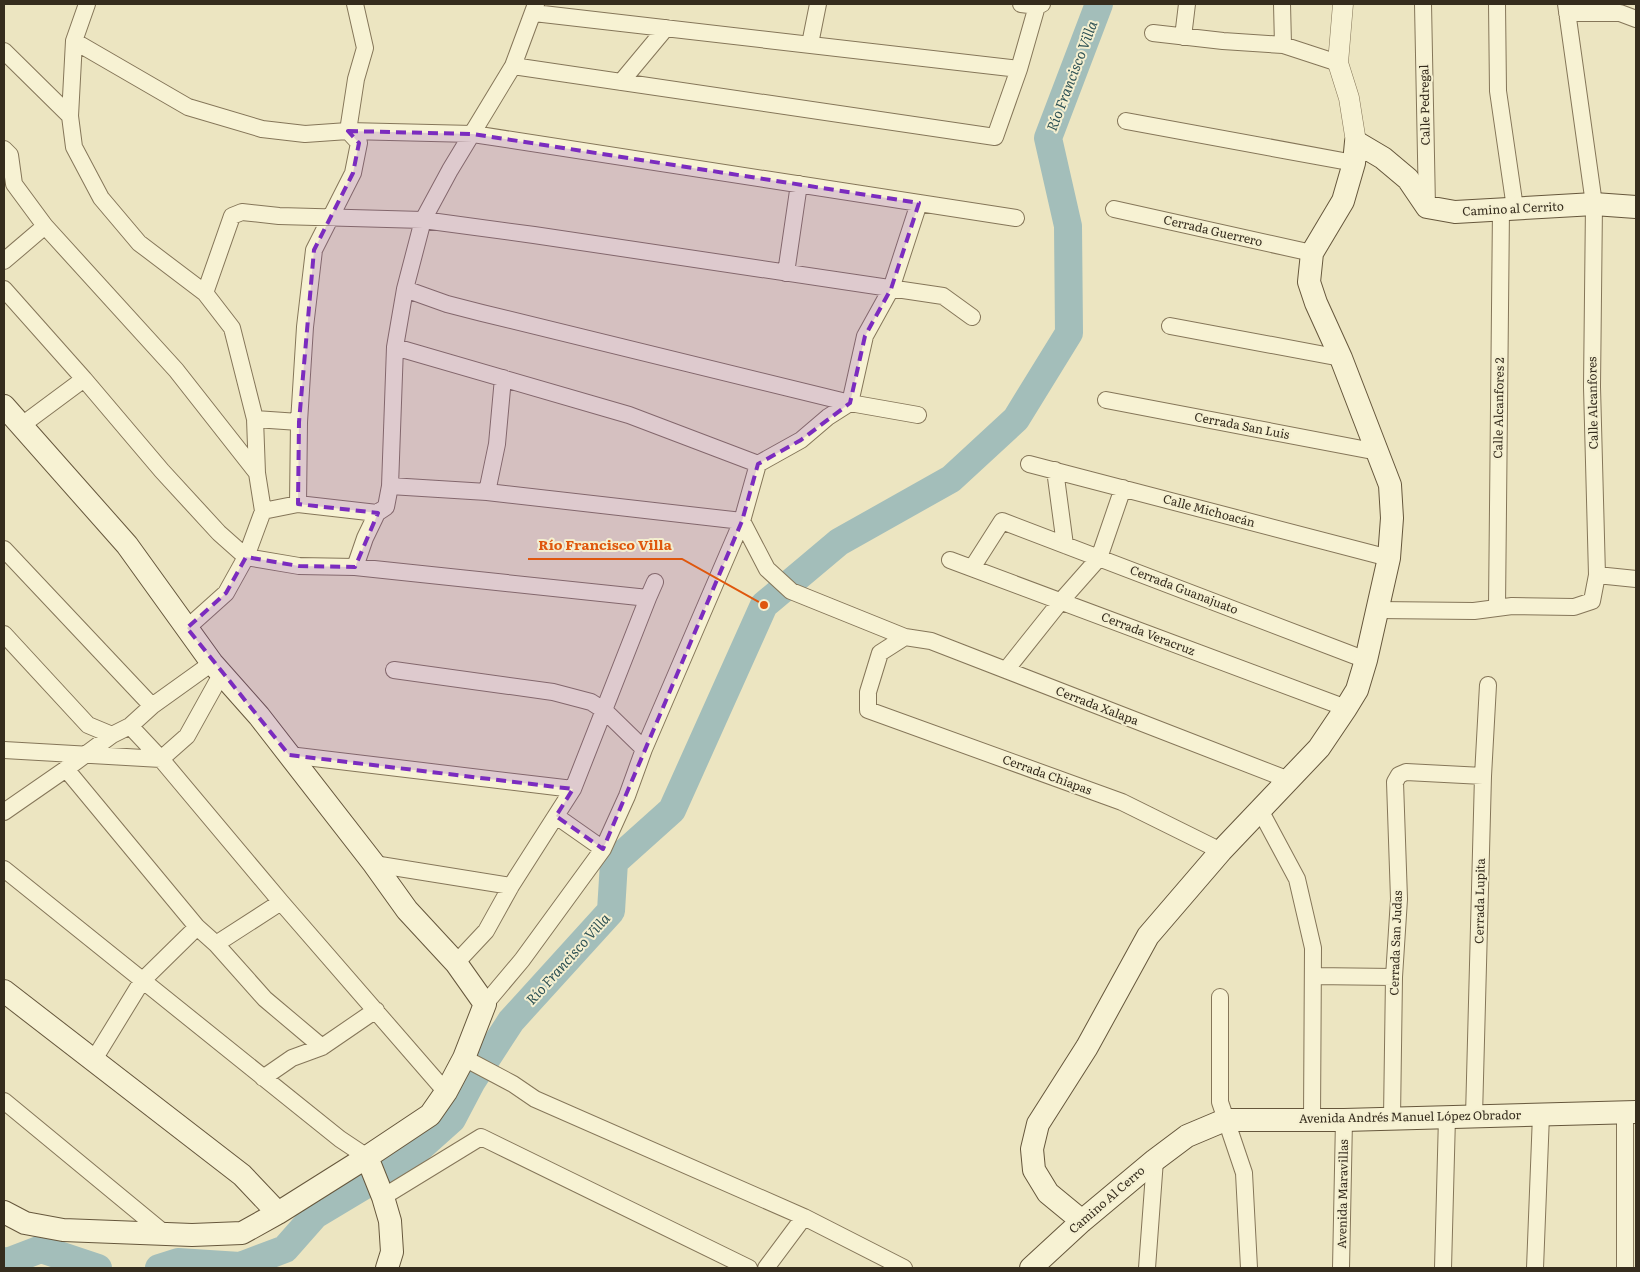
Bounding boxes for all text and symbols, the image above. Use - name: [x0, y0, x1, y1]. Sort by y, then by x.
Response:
- water label: Río Francisco Villa: [1041, 18, 1101, 134]
- street label: Calle Pedregal: [1414, 64, 1434, 146]
- street label: Camino al Cerrito: [1462, 196, 1564, 220]
- street label: Cerrada Guerrero: [1162, 210, 1265, 250]
- street label: Calle Alcanfores: [1582, 356, 1602, 450]
- street label: Calle Alcanfores 2: [1488, 357, 1508, 459]
- street label: Cerrada San Luis: [1193, 407, 1292, 443]
- street label: Calle Michoacán: [1161, 489, 1257, 531]
- callout: Río Francisco Villa: [528, 530, 682, 559]
- text: Río Francisco Villa: [538, 534, 673, 554]
- street label: Cerrada Guanajuato: [1128, 560, 1241, 618]
- street label: Cerrada Veracruz: [1099, 607, 1198, 659]
- street label: Cerrada Xalapa: [1053, 681, 1142, 729]
- street label: Cerrada Chiapas: [1000, 749, 1095, 799]
- street label: Cerrada Lupita: [1469, 857, 1489, 944]
- street label: Cerrada San Judas: [1384, 889, 1406, 996]
- water label: Río Francisco Villa: [521, 908, 614, 1008]
- street label: Avenida Andrés Manuel López Obrador: [1299, 1105, 1522, 1127]
- street label: Avenida Maravillas: [1332, 1138, 1352, 1249]
- street label: Camino Al Cerro: [1064, 1161, 1148, 1237]

